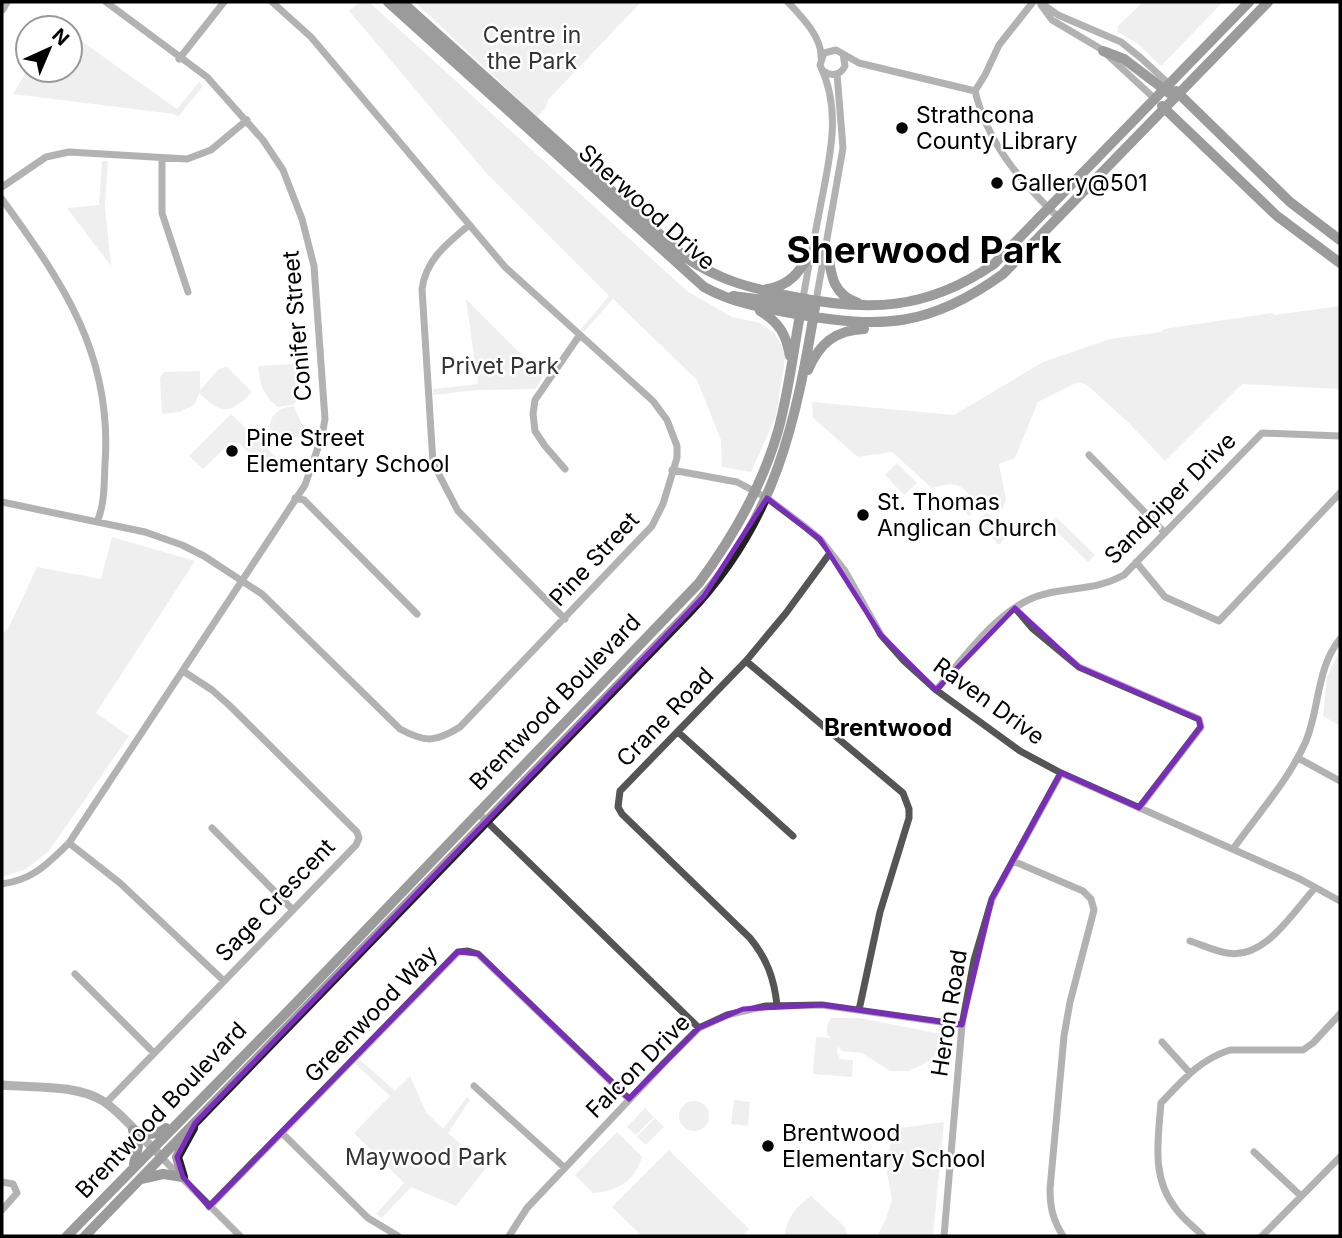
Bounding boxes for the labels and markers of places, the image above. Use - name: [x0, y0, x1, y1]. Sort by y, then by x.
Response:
- place label: Strathcona County Library: [916, 101, 1077, 155]
- marker: Strathcona County Library: [894, 120, 910, 136]
- place label: Gallery@501: [1011, 169, 1148, 197]
- marker: Gallery@501: [989, 175, 1005, 191]
- place label: Pine Street Elementary School: [246, 424, 450, 478]
- marker: Pine Street Elementary School: [224, 443, 240, 459]
- place label: St. Thomas Anglican Church: [877, 488, 1057, 542]
- marker: St. Thomas Anglican Church: [855, 507, 871, 523]
- place label: Brentwood Elementary School: [782, 1119, 986, 1173]
- marker: Brentwood Elementary School: [760, 1138, 776, 1154]

